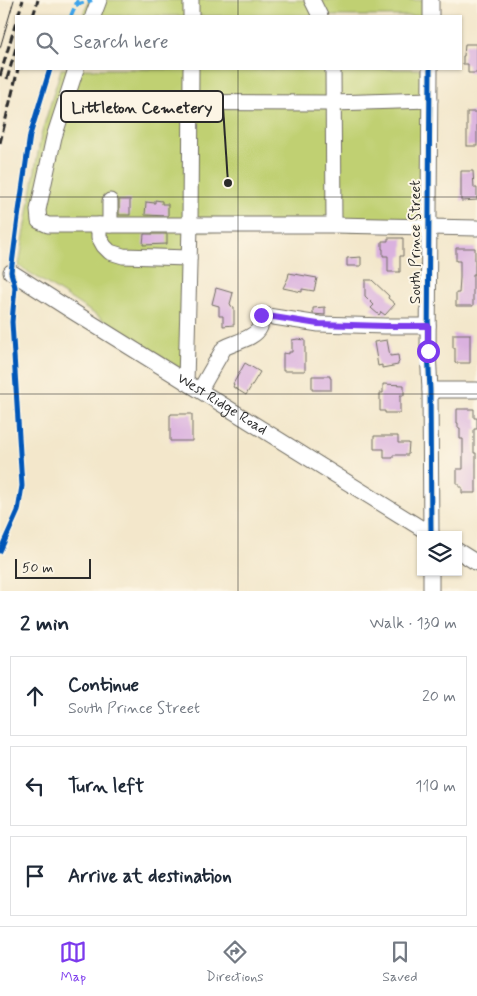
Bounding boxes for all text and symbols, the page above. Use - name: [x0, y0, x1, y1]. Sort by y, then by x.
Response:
- search box: [15, 15, 462, 70]
- icon: search: [33, 29, 61, 57]
- text: Search here: [73, 30, 169, 55]
- callout: Littleton Cemetery: [61, 91, 223, 122]
- text: Littleton Cemetery: [71, 98, 213, 119]
- street label: South Prince Street: [406, 180, 426, 304]
- route end: [250, 304, 273, 327]
- route start: [417, 340, 440, 363]
- street label: West Ridge Road: [173, 369, 271, 440]
- map controls: [417, 531, 462, 576]
- button: layers: [417, 531, 462, 576]
- scale bar: [15, 556, 91, 579]
- text: 50 m: [22, 559, 53, 577]
- text: 2 min: [20, 610, 69, 638]
- text: Walk · 130 m: [370, 613, 457, 634]
- text: Continue: [68, 673, 139, 698]
- icon: ahead: [21, 682, 49, 710]
- text: 20 m: [422, 686, 456, 707]
- text: South Prince Street: [68, 698, 200, 719]
- icon: left: [21, 772, 49, 800]
- text: Turn left: [68, 774, 144, 799]
- text: 110 m: [415, 776, 456, 797]
- icon: arrive: [21, 862, 49, 890]
- text: Arrive at destination: [68, 864, 232, 889]
- tab: Map: [59, 938, 87, 986]
- tab: Directions: [206, 938, 264, 986]
- tab: Saved: [382, 938, 418, 986]

